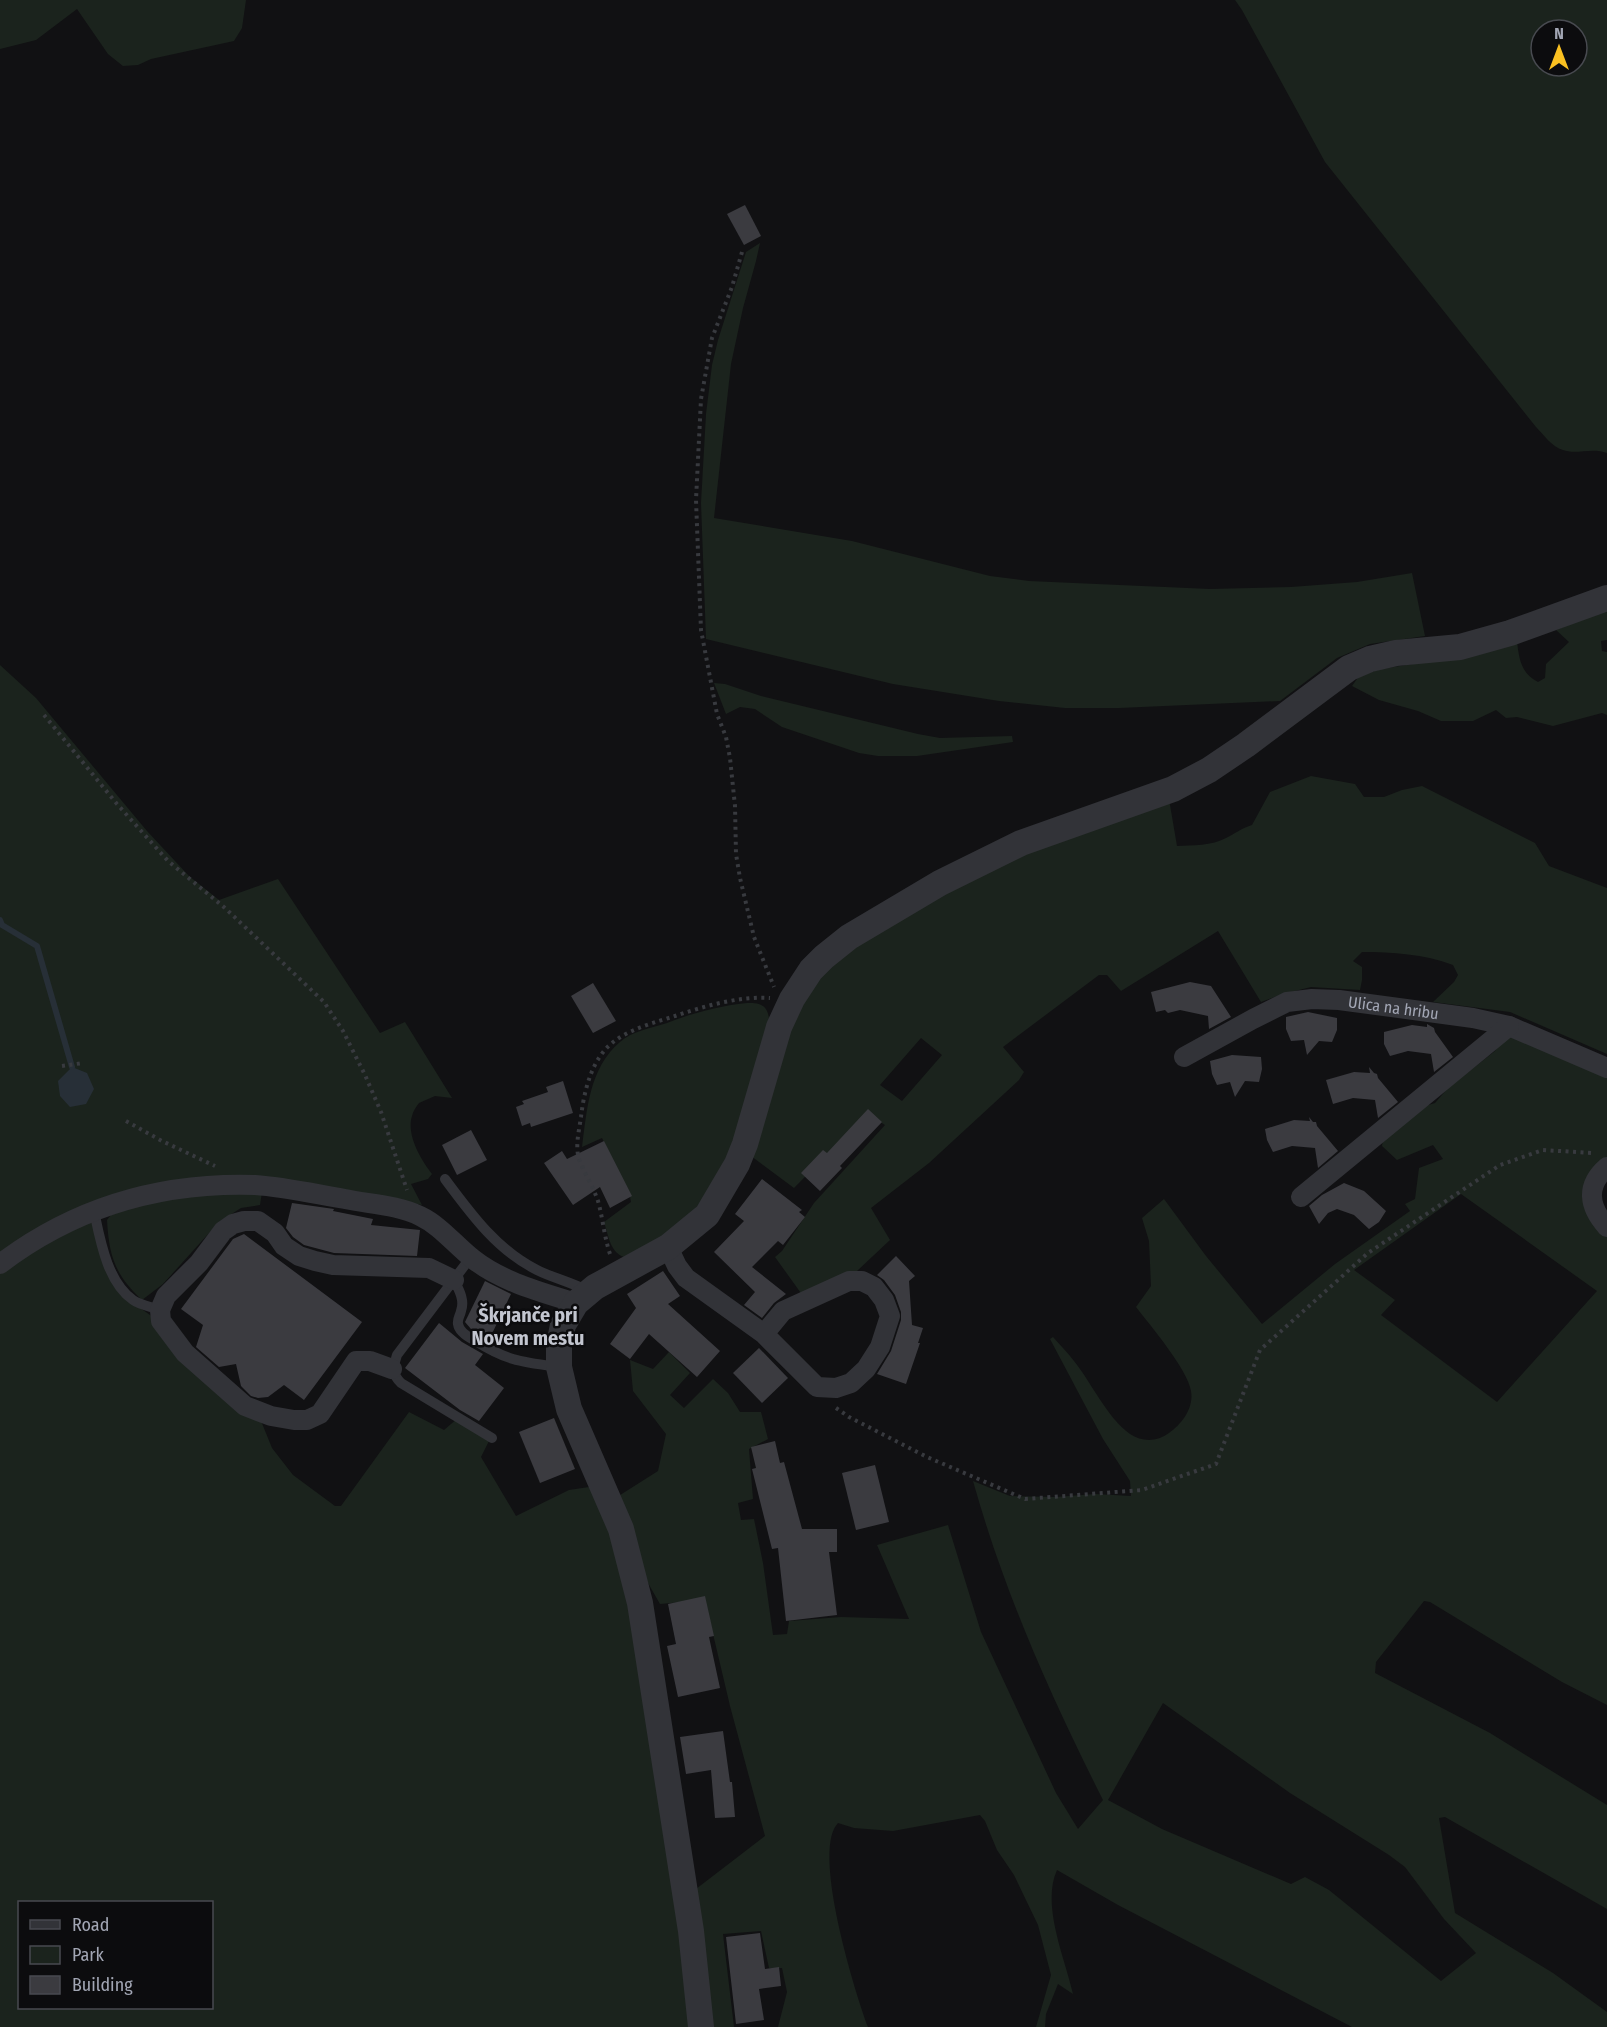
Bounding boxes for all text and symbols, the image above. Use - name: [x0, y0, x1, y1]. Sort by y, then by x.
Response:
- north arrow: [1529, 18, 1589, 78]
- text: N: [1554, 24, 1564, 43]
- street label: Ulica na hribu: [1347, 992, 1440, 1023]
- district label: Škrjanče pri Novem mestu: [472, 1302, 584, 1350]
- legend: [18, 1901, 213, 2009]
- text: Road: [72, 1914, 109, 1936]
- text: Park: [72, 1944, 105, 1966]
- text: Building: [72, 1974, 133, 1996]

